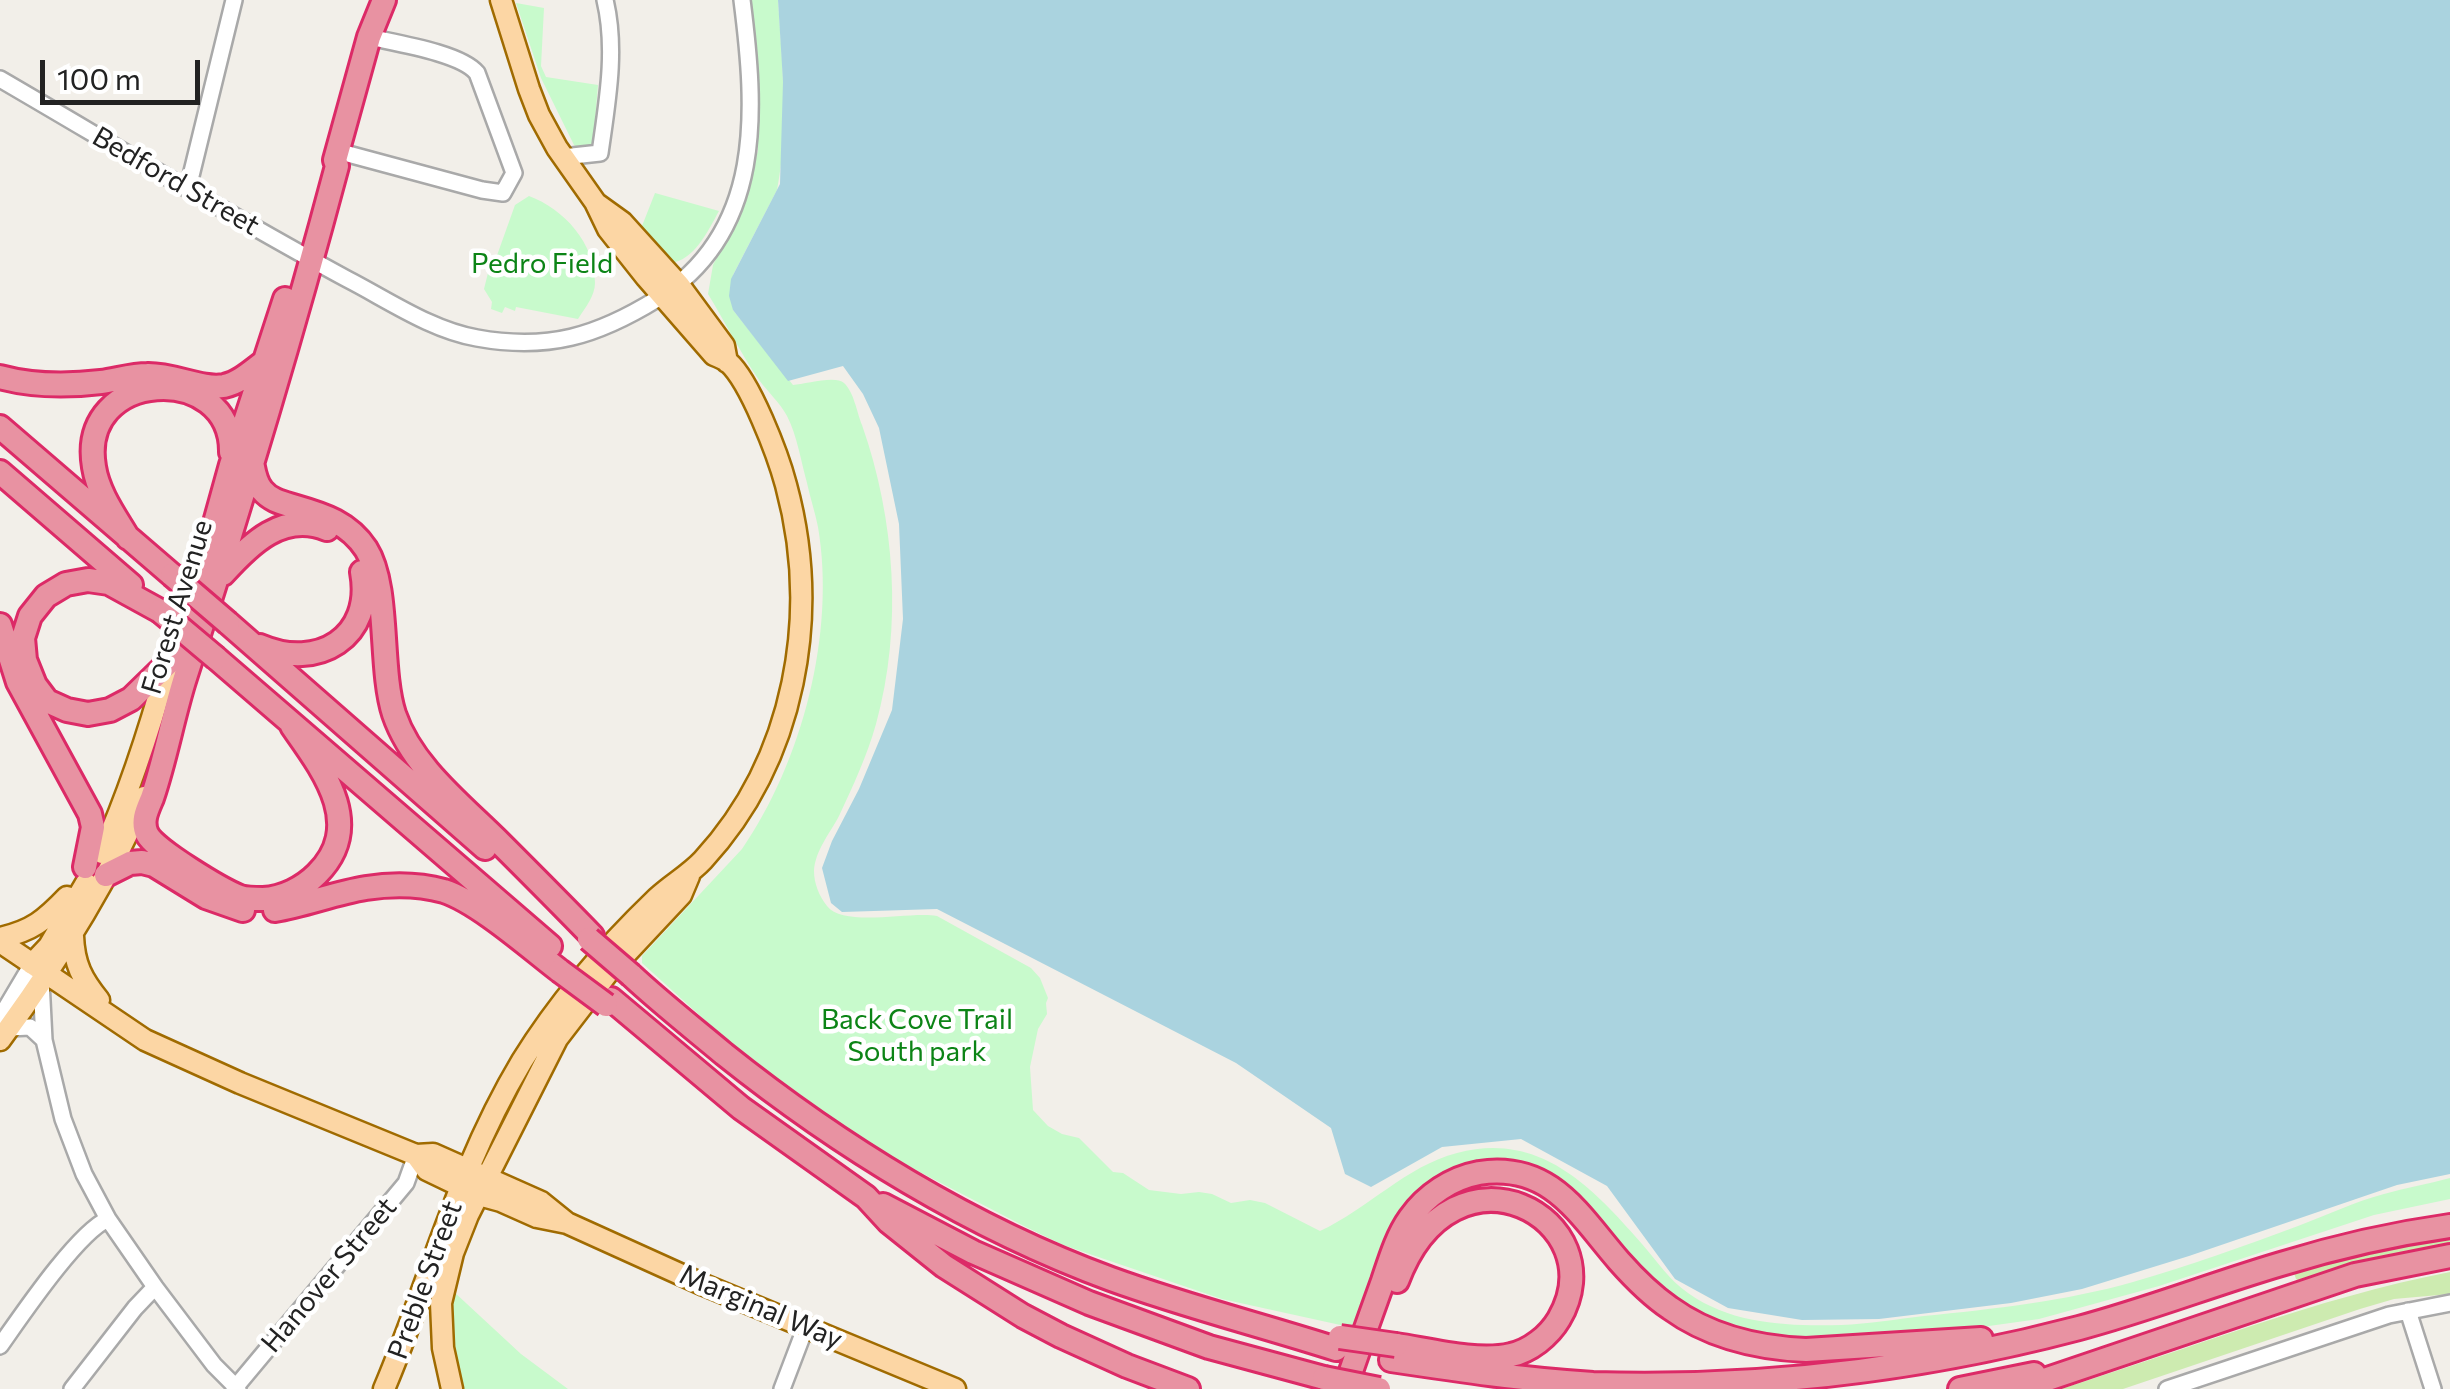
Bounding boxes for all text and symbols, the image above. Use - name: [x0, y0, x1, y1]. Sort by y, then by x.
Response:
- scale bar: [45, 40, 205, 102]
- text: 100 m: [57, 59, 141, 96]
- street label: Bedford Street: [86, 120, 266, 242]
- park label: Pedro Field: [471, 247, 613, 281]
- street label: Forest Avenue: [135, 516, 219, 698]
- park label: Back Cove Trail South park: [821, 1003, 1013, 1069]
- street label: Hanover Street: [254, 1191, 404, 1359]
- street label: Preble Street: [381, 1196, 469, 1364]
- street label: Marginal Way: [674, 1258, 848, 1356]

